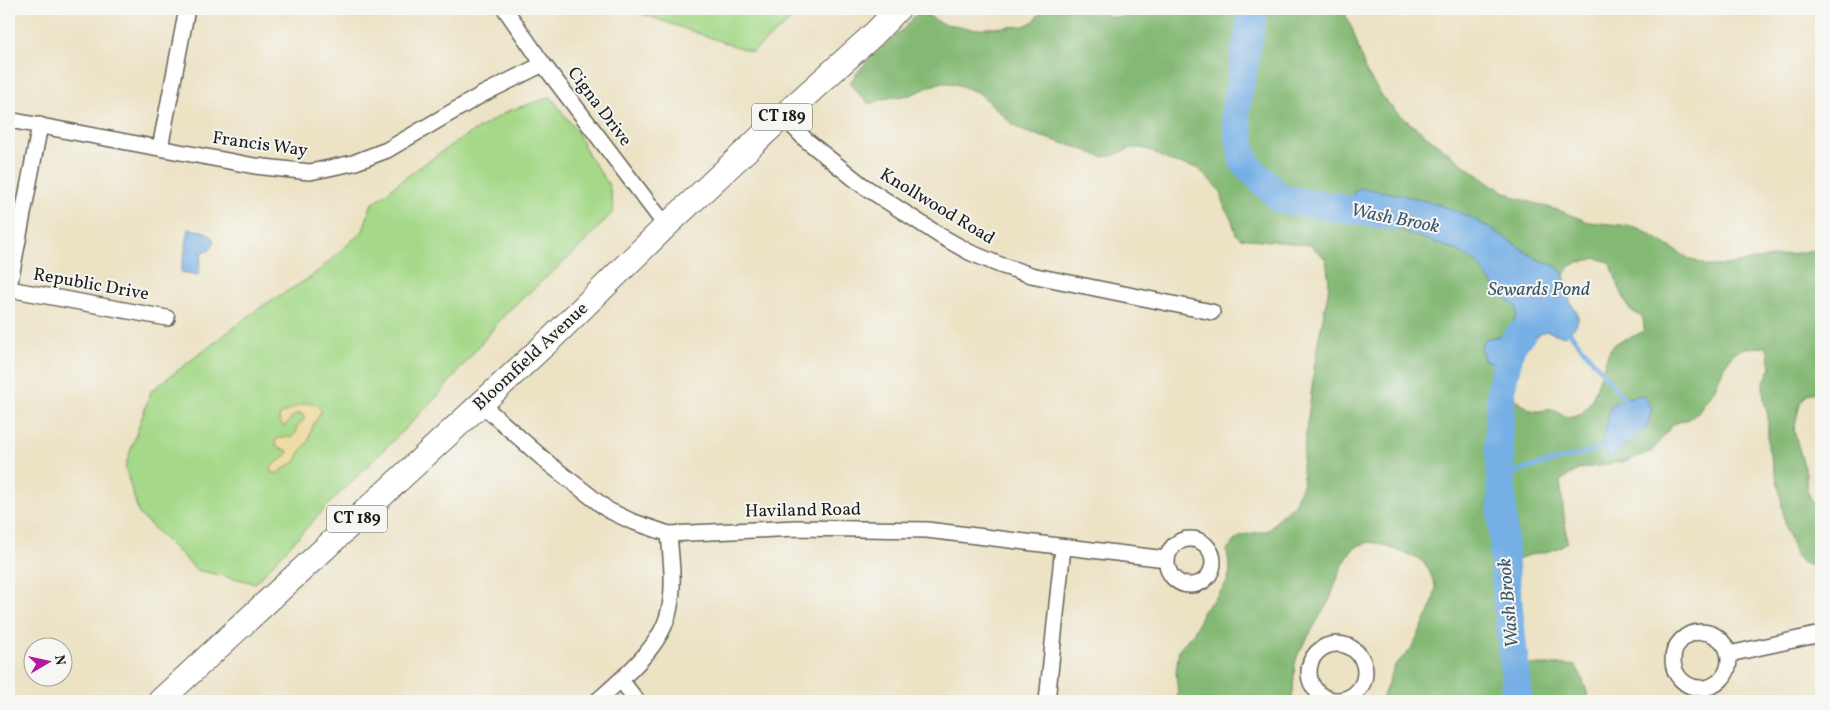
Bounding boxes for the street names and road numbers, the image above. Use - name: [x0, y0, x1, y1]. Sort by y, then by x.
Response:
- street label: Cigna Drive: [561, 62, 637, 152]
- road number: CT 189: [752, 104, 812, 130]
- street label: Francis Way: [211, 126, 310, 164]
- street label: Knollwood Road: [875, 163, 999, 251]
- street label: Republic Drive: [31, 263, 151, 307]
- street label: Bloomfield Avenue: [468, 297, 594, 417]
- street label: Haviland Road: [745, 497, 861, 525]
- road number: CT 189: [327, 506, 387, 532]

